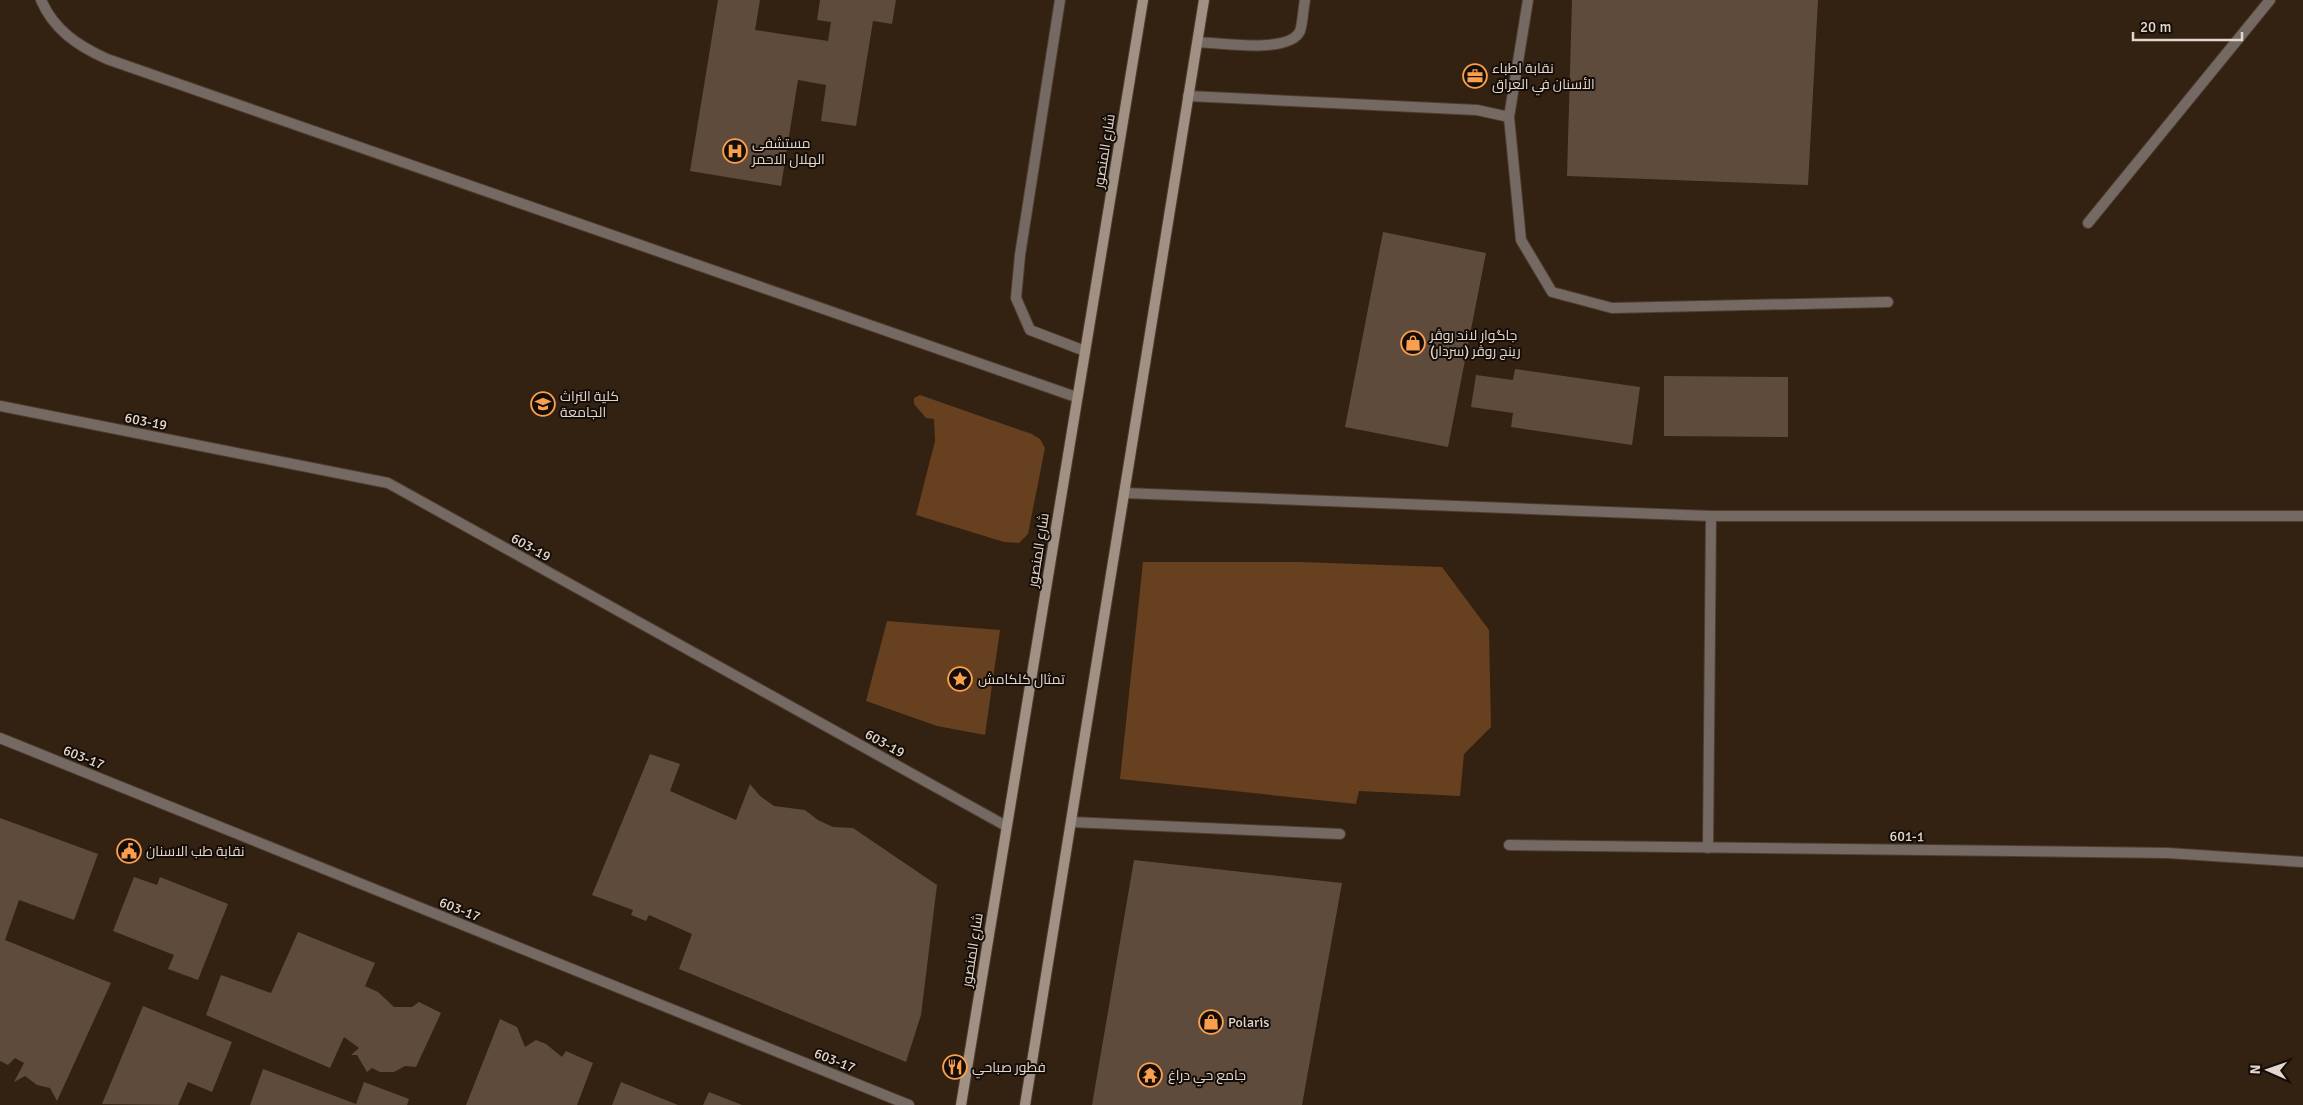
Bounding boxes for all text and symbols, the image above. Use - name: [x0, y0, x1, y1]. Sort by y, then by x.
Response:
- scale bar: [2133, 10, 2242, 42]
- text: 20 m: [2140, 18, 2171, 36]
- place label: نقابة اطباء الأسنان في العراق: [1492, 60, 1595, 96]
- office icon: نقابة اطباء الأسنان في العراق: [1462, 63, 1488, 89]
- street label: شارع المنصور: [1090, 113, 1119, 190]
- place label: مستشفى الهلال الاحمر: [751, 135, 825, 168]
- hospital icon: مستشفى الهلال الاحمر: [722, 138, 748, 164]
- place label: جاگوار لاند روڤر رينج روڤر (سردار): [1429, 327, 1521, 360]
- shop icon: جاگوار لاند روڤر رينج روڤر (سردار): [1400, 330, 1426, 356]
- place label: كلية التراث الجامعة: [560, 388, 619, 421]
- school or university icon: كلية التراث الجامعة: [530, 391, 556, 417]
- street label: 603-19: [123, 409, 168, 434]
- street label: شارع المنصور: [1024, 512, 1053, 589]
- street label: 603-19: [508, 530, 554, 565]
- place icon: تمثال كلكامش: [947, 666, 973, 692]
- place label: تمثال كلكامش: [978, 671, 1065, 688]
- street label: 603-19: [862, 726, 908, 761]
- street label: 603-17: [61, 742, 107, 773]
- street label: 601-1: [1890, 828, 1924, 845]
- public building icon: نقابة طب الاسنان: [116, 838, 142, 864]
- place label: نقابة طب الاسنان: [146, 843, 245, 860]
- street label: 603-17: [437, 894, 483, 925]
- street label: شارع المنصور: [958, 912, 987, 989]
- shop icon: Polaris: [1198, 1009, 1224, 1035]
- place label: Polaris: [1228, 1014, 1269, 1031]
- street label: 603-17: [812, 1045, 858, 1076]
- north arrow: [2243, 1045, 2293, 1095]
- restaurant icon: فطور صباحي: [942, 1054, 968, 1080]
- place label: فطور صباحي: [972, 1059, 1046, 1079]
- temple icon: جامع حي دراغ: [1137, 1062, 1163, 1088]
- text: N: [2247, 1064, 2264, 1075]
- place label: جامع حي دراغ: [1168, 1067, 1246, 1087]

